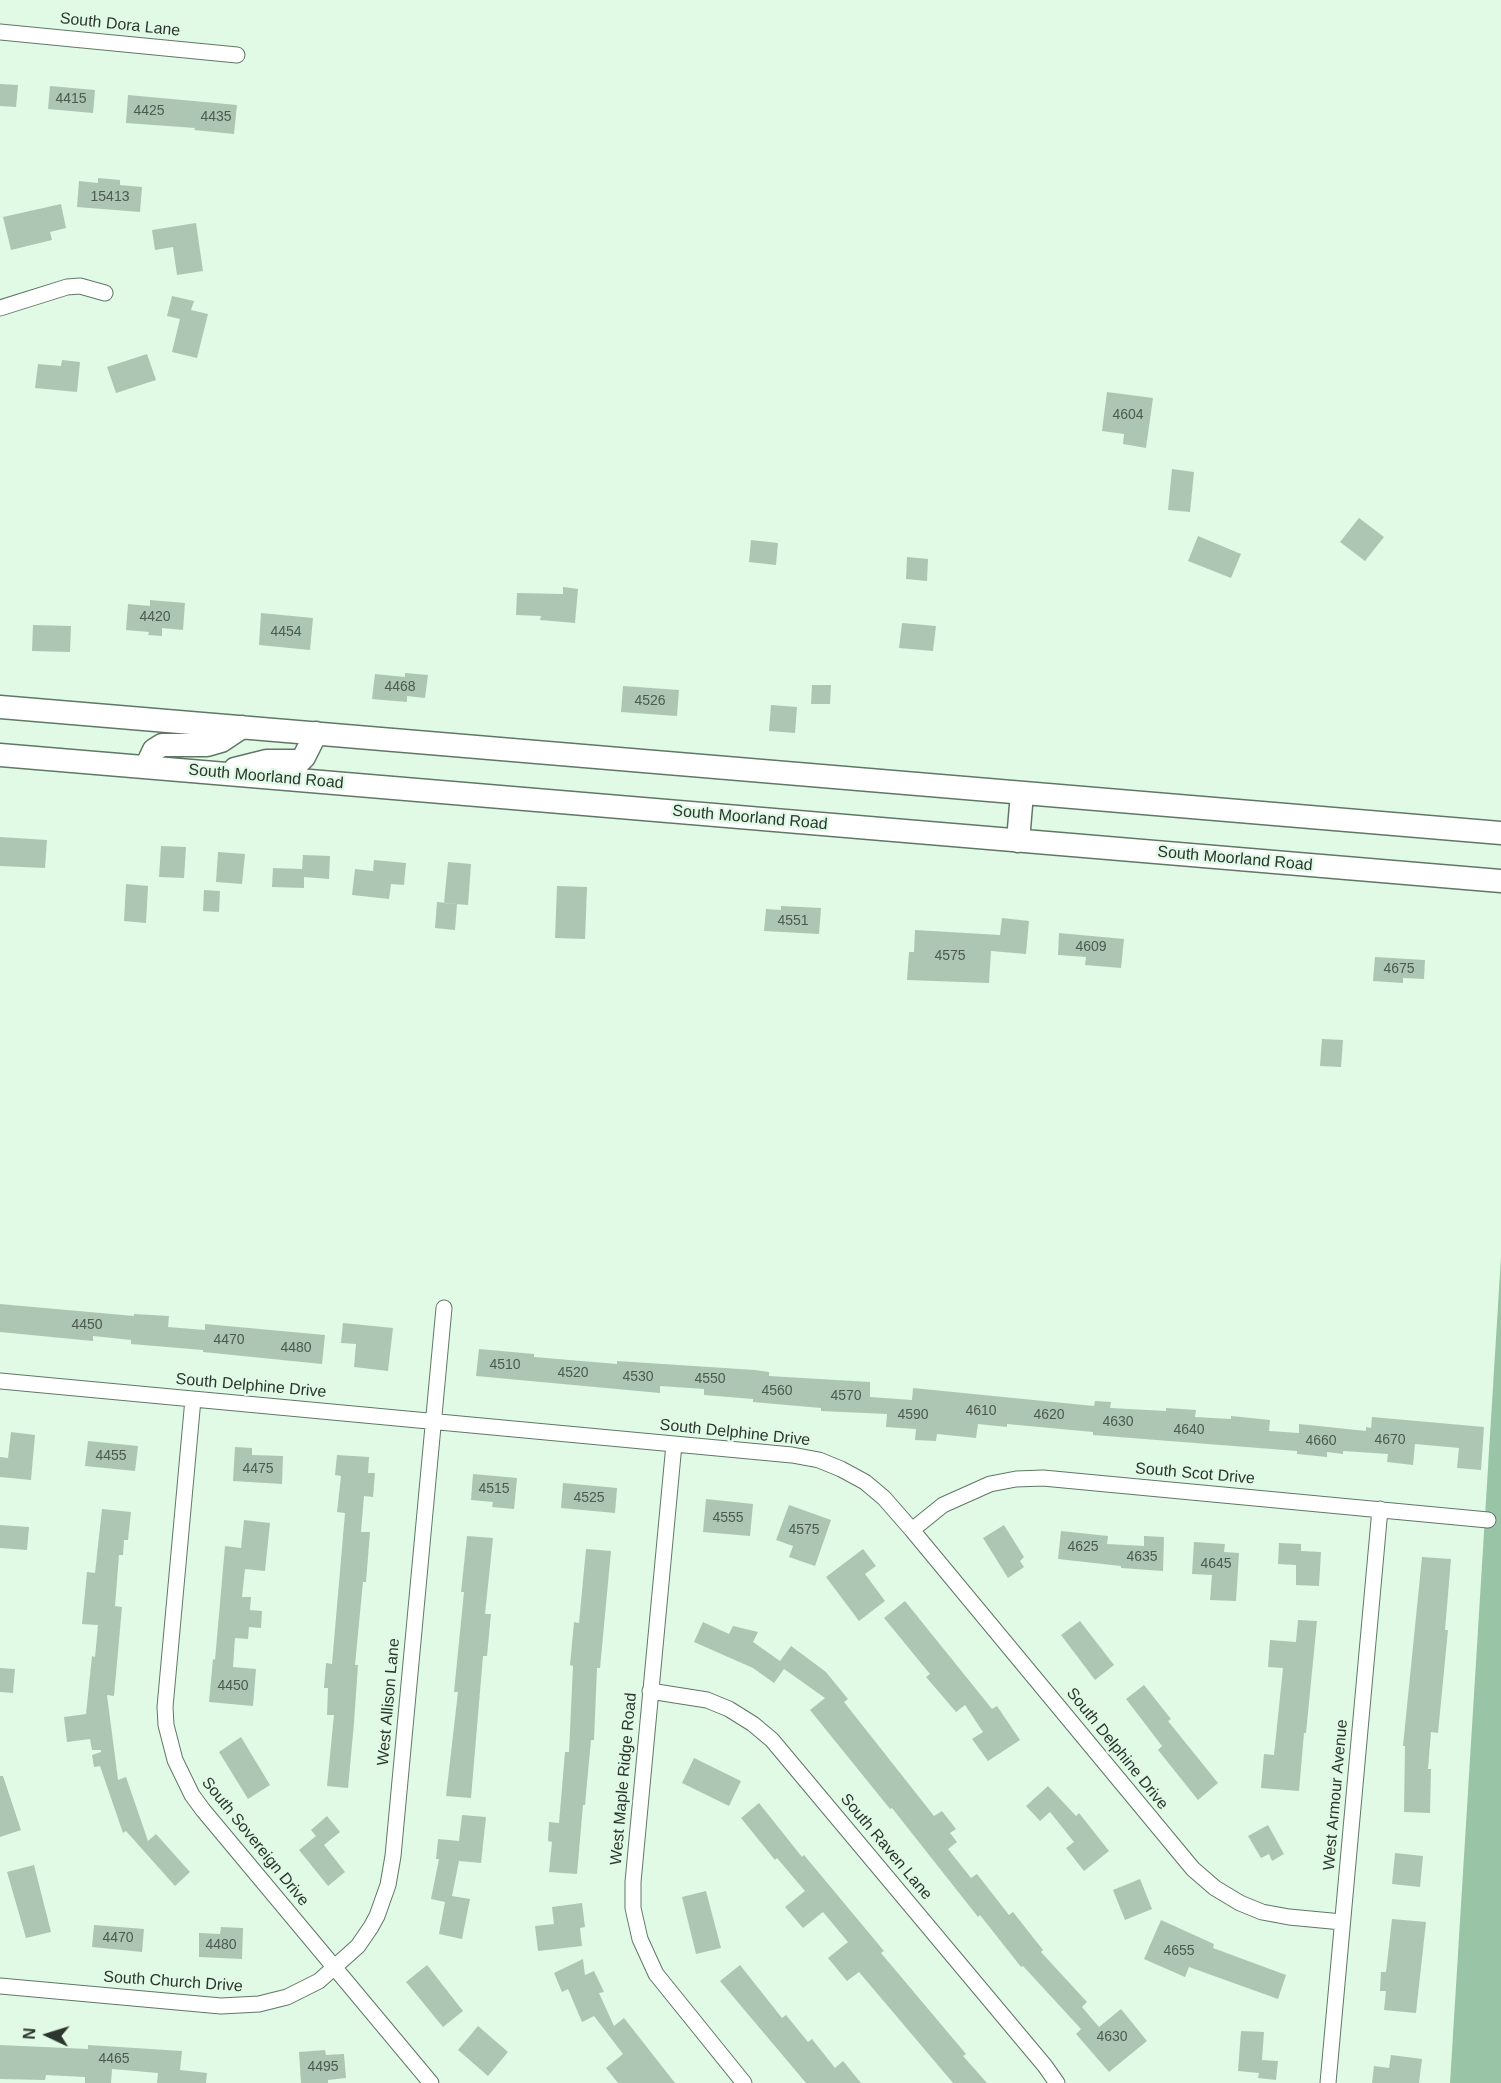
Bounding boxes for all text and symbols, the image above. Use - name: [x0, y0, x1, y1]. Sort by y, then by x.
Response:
- street label: South Dora Lane: [59, 9, 181, 41]
- house number: 4415: [55, 91, 87, 107]
- house number: 4425: [133, 103, 165, 119]
- house number: 4435: [200, 109, 232, 125]
- house number: 15413: [91, 189, 129, 205]
- house number: 4604: [1112, 407, 1144, 423]
- house number: 4420: [139, 609, 171, 625]
- house number: 4454: [270, 624, 302, 640]
- house number: 4468: [384, 679, 416, 695]
- house number: 4526: [634, 693, 666, 709]
- street label: South Moorland Road: [188, 761, 344, 793]
- street label: South Moorland Road: [672, 802, 828, 834]
- street label: South Moorland Road: [1157, 843, 1313, 875]
- house number: 4551: [777, 913, 809, 929]
- house number: 4609: [1075, 939, 1107, 955]
- house number: 4575: [934, 948, 966, 964]
- house number: 4675: [1383, 961, 1415, 977]
- house number: 4450: [71, 1317, 103, 1333]
- house number: 4470: [213, 1332, 245, 1348]
- house number: 4480: [280, 1340, 312, 1356]
- house number: 4510: [489, 1357, 521, 1373]
- house number: 4520: [557, 1365, 589, 1381]
- house number: 4530: [622, 1369, 654, 1385]
- street label: South Delphine Drive: [175, 1370, 327, 1402]
- house number: 4550: [694, 1371, 726, 1387]
- house number: 4560: [761, 1383, 793, 1399]
- house number: 4570: [830, 1388, 862, 1404]
- house number: 4610: [965, 1403, 997, 1419]
- house number: 4590: [897, 1407, 929, 1423]
- house number: 4620: [1033, 1407, 1065, 1423]
- house number: 4630: [1102, 1414, 1134, 1430]
- street label: South Delphine Drive: [659, 1416, 811, 1450]
- house number: 4640: [1173, 1422, 1205, 1438]
- house number: 4670: [1374, 1432, 1406, 1448]
- house number: 4660: [1305, 1433, 1337, 1449]
- house number: 4455: [95, 1448, 127, 1464]
- street label: South Scot Drive: [1134, 1459, 1256, 1489]
- house number: 4475: [242, 1461, 274, 1477]
- house number: 4515: [478, 1481, 510, 1497]
- house number: 4525: [573, 1490, 605, 1506]
- house number: 4555: [712, 1510, 744, 1526]
- house number: 4575: [788, 1522, 820, 1538]
- house number: 4625: [1067, 1539, 1099, 1555]
- house number: 4635: [1126, 1549, 1158, 1565]
- house number: 4645: [1200, 1556, 1232, 1572]
- street label: West Allison Lane: [374, 1638, 404, 1766]
- house number: 4450: [217, 1678, 249, 1694]
- street label: South Delphine Drive: [1062, 1684, 1172, 1814]
- street label: West Maple Ridge Road: [607, 1692, 641, 1866]
- street label: West Armour Avenue: [1320, 1719, 1352, 1871]
- street label: South Sovereign Drive: [197, 1774, 313, 1910]
- street label: South Raven Lane: [836, 1790, 936, 1904]
- house number: 4470: [102, 1930, 134, 1946]
- house number: 4480: [205, 1937, 237, 1953]
- house number: 4655: [1163, 1943, 1195, 1959]
- street label: South Church Drive: [103, 1968, 243, 1996]
- north arrow: [18, 2005, 78, 2065]
- text: N: [21, 2027, 38, 2040]
- house number: 4630: [1096, 2029, 1128, 2045]
- house number: 4465: [98, 2051, 130, 2067]
- house number: 4495: [307, 2059, 339, 2075]

